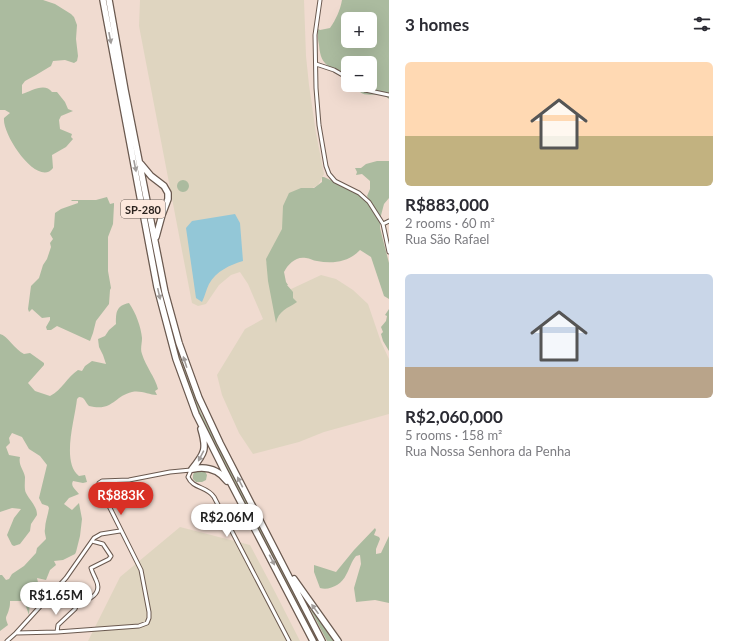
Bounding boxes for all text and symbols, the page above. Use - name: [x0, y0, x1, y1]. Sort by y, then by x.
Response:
- map controls: [341, 12, 377, 92]
- button: +: [341, 12, 377, 48]
- icon: filters: [691, 13, 713, 35]
- text: 3 homes: [405, 14, 469, 35]
- one-way arrow: [107, 32, 113, 44]
- button: −: [341, 56, 377, 92]
- icon: home: [523, 88, 595, 160]
- one-way arrow: [132, 160, 138, 172]
- text: R$883,000: [405, 194, 489, 215]
- road number: SP-280: [121, 200, 165, 218]
- text: 2 rooms · 60 m²: [405, 215, 495, 231]
- text: Rua São Rafael: [405, 231, 489, 247]
- one-way arrow: [156, 287, 162, 300]
- icon: home: [523, 300, 595, 372]
- one-way arrow: [181, 355, 187, 367]
- text: R$2,060,000: [405, 406, 503, 427]
- text: 5 rooms · 158 m²: [405, 427, 502, 443]
- text: Rua Nossa Senhora da Penha: [405, 443, 571, 459]
- one-way arrow: [198, 450, 205, 462]
- one-way arrow: [237, 476, 243, 488]
- pin: R$883K: [88, 482, 154, 516]
- text: R$883K: [97, 487, 145, 503]
- pin: R$2.06M: [190, 504, 264, 538]
- text: R$2.06M: [200, 509, 254, 525]
- one-way arrow: [268, 555, 275, 566]
- pin: R$1.65M: [19, 582, 93, 616]
- text: R$1.65M: [29, 587, 83, 603]
- one-way arrow: [311, 604, 319, 615]

